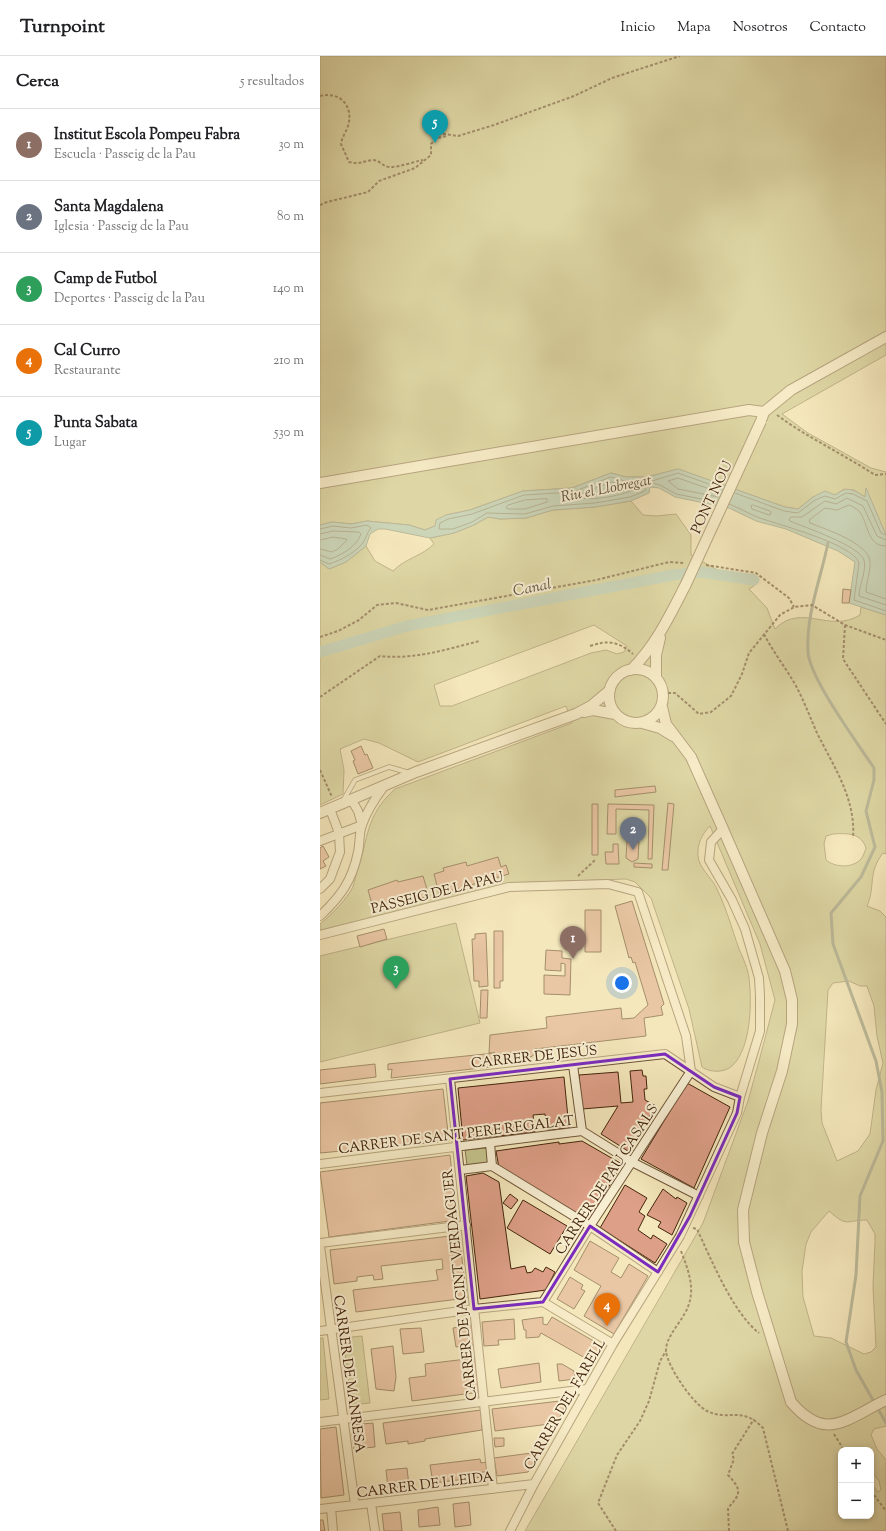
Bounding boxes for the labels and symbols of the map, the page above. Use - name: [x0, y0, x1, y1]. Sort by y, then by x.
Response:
- pin: 5: [422, 110, 448, 143]
- street label: PONT NOU: [687, 458, 739, 537]
- water label: Riu el Llobregat: [559, 470, 654, 509]
- water label: Canal: [511, 574, 553, 602]
- pin: 2: [620, 817, 646, 850]
- street label: PASSEIG DE LA PAU: [369, 868, 506, 920]
- pin: 1: [560, 926, 586, 959]
- pin: 3: [383, 956, 409, 989]
- your location: [612, 973, 632, 993]
- street label: CARRER DE JESÚS: [470, 1041, 598, 1075]
- street label: CARRER DE PAU CASALS: [551, 1101, 664, 1259]
- street label: CARRER DE SANT PERE REGALAT: [337, 1112, 575, 1160]
- street label: CARRER DE JACINT VERDAGUER: [439, 1168, 483, 1402]
- pin: 4: [594, 1293, 620, 1326]
- street label: CARRER DE MANRESA: [327, 1294, 369, 1455]
- street label: CARRER DEL FARELL: [520, 1335, 612, 1474]
- street label: CARRER DE LLEIDA: [356, 1468, 496, 1504]

